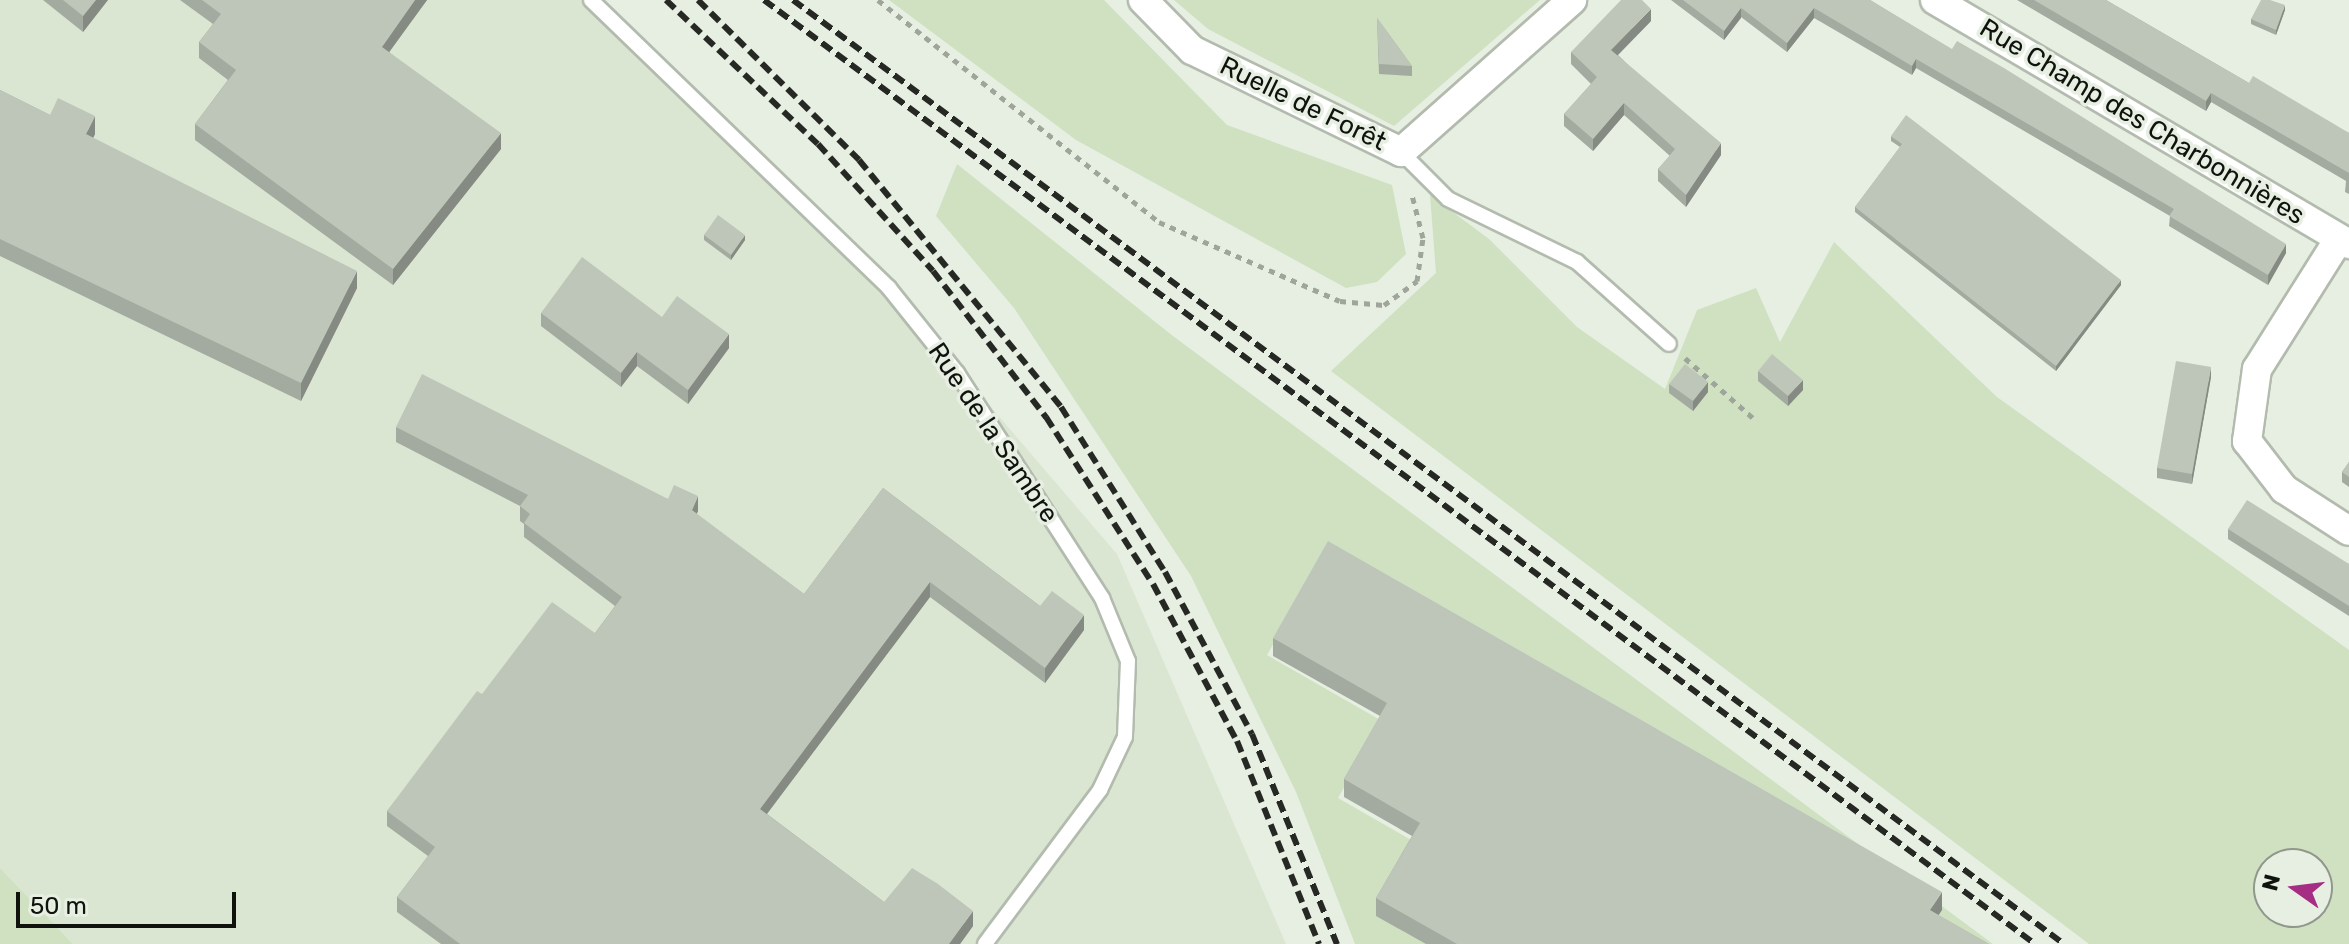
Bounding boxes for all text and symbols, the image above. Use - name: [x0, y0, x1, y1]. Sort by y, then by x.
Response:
- street label: Rue Champ des Charbonnières: [1974, 12, 2310, 232]
- street label: Ruelle de Forêt: [1215, 50, 1391, 158]
- street label: Rue de la Sambre: [921, 337, 1065, 529]
- north arrow: [2253, 848, 2333, 928]
- text: N: [2256, 872, 2286, 894]
- scale bar: [20, 876, 240, 926]
- text: 50 m: [30, 892, 87, 920]

